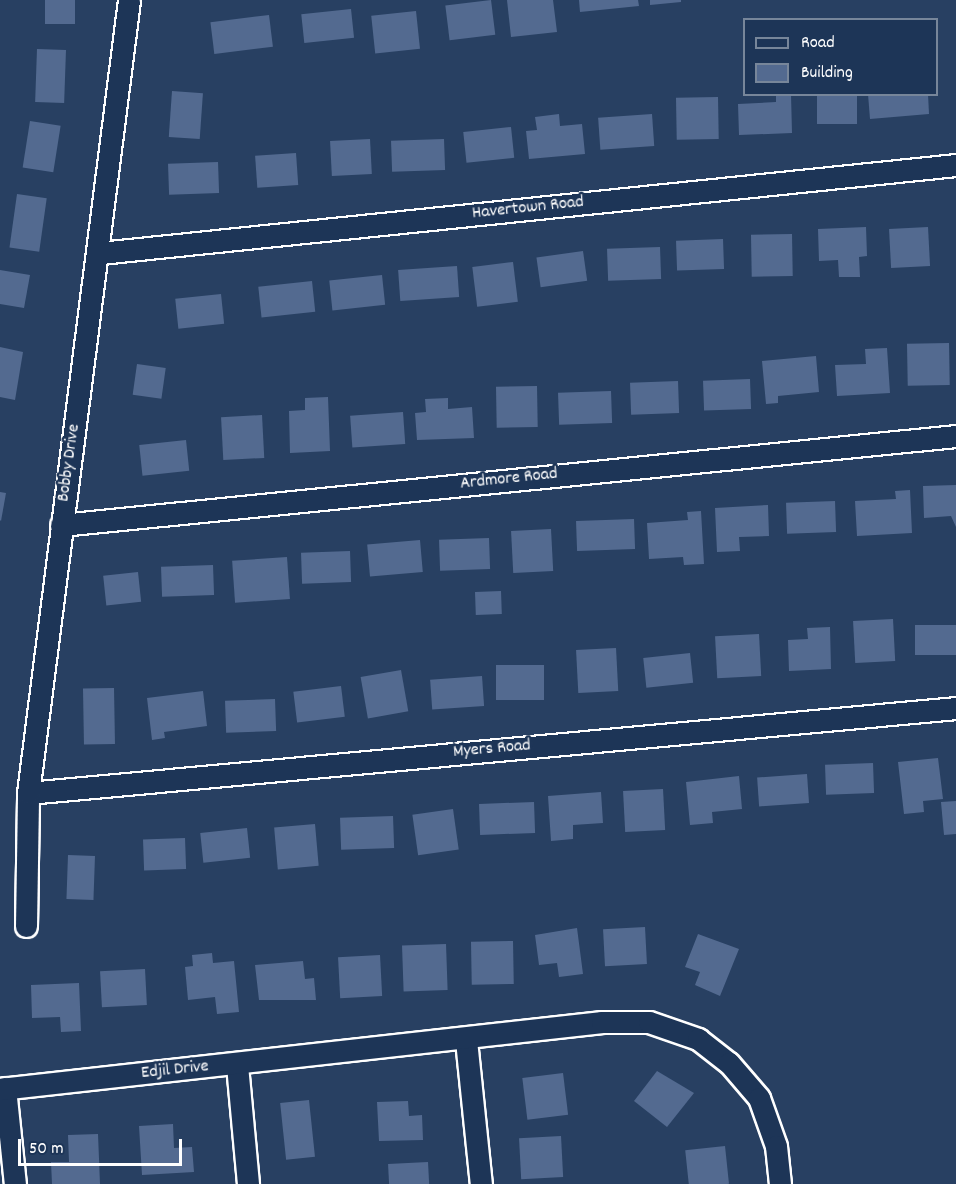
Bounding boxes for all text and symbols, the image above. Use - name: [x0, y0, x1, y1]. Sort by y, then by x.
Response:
- legend: [743, 18, 938, 96]
- text: Road: [801, 31, 835, 56]
- text: Building: [801, 61, 853, 86]
- street label: Havertown Road: [471, 192, 585, 226]
- street label: Bobby Drive: [54, 423, 86, 503]
- street label: Ardmore Road: [459, 464, 559, 496]
- street label: Myers Road: [452, 736, 532, 764]
- street label: Edjil Drive: [140, 1057, 210, 1085]
- scale bar: [21, 1127, 184, 1165]
- text: 50 m: [29, 1137, 64, 1162]

